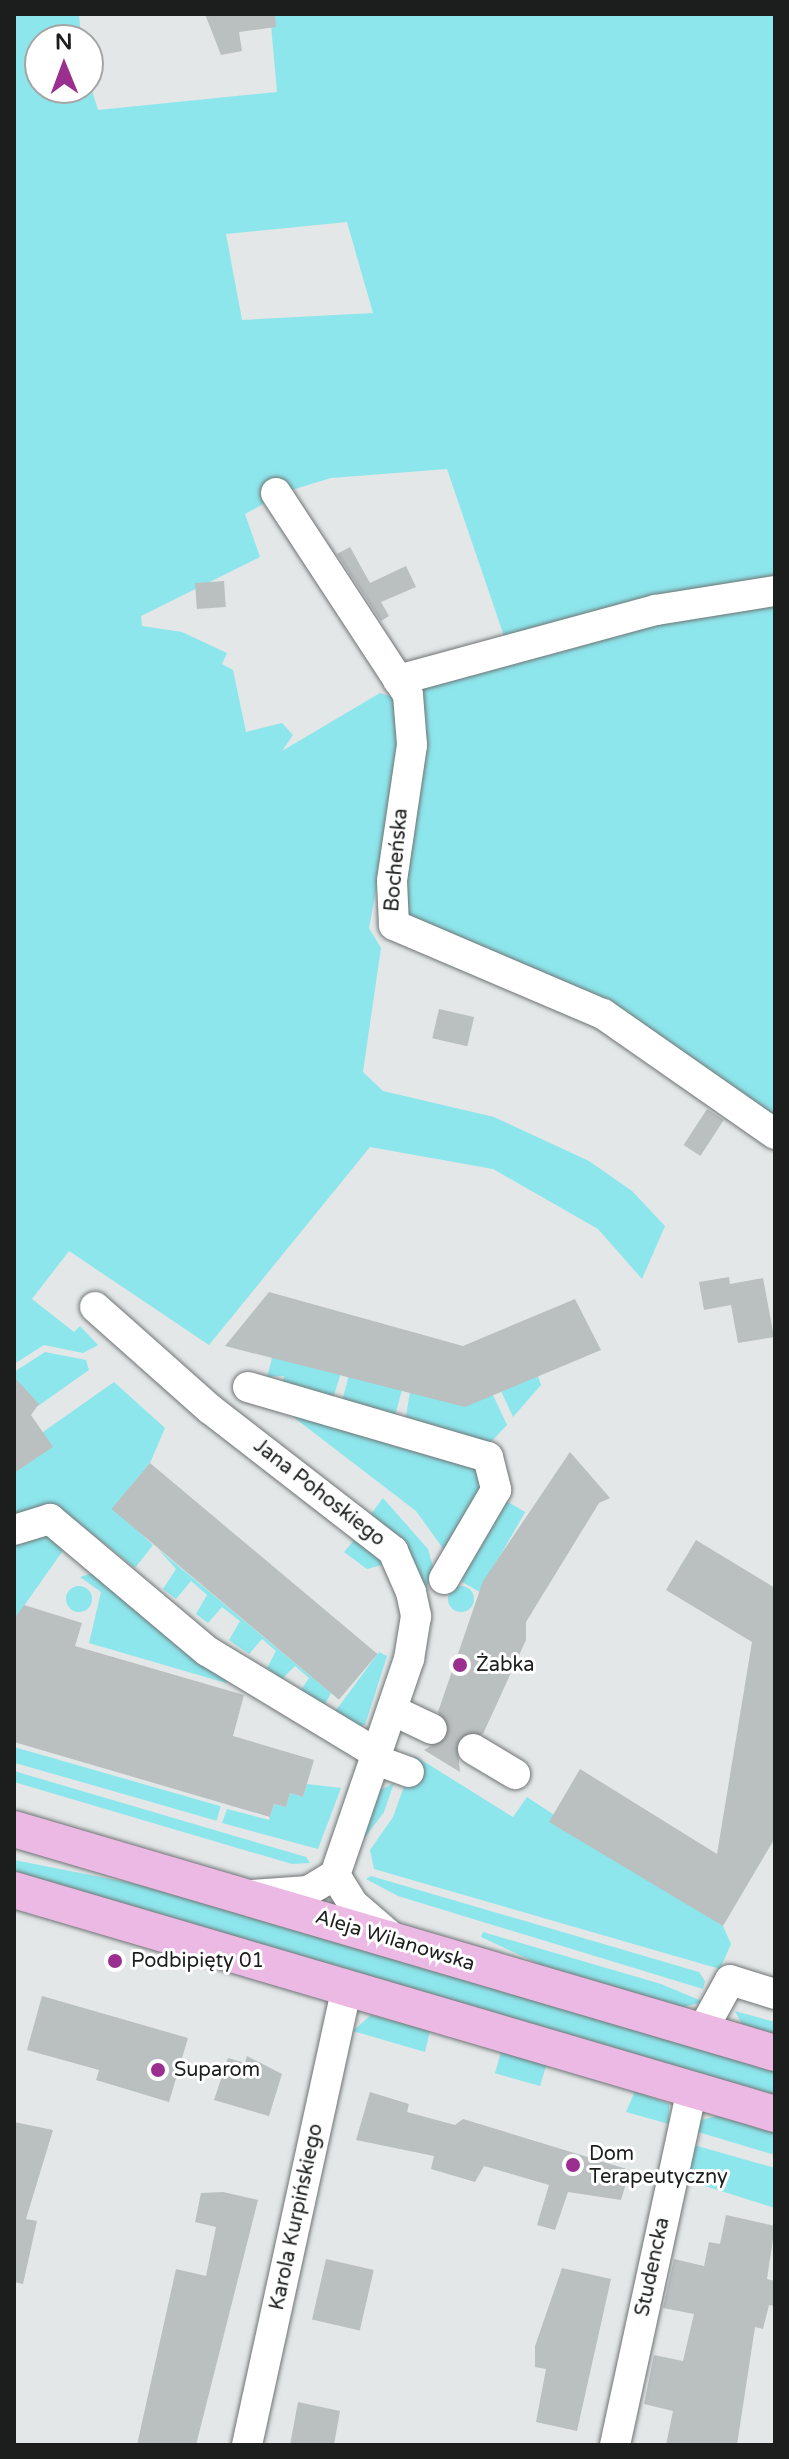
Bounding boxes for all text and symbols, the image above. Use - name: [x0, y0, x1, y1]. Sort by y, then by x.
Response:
- north arrow: [24, 24, 104, 104]
- text: N: [55, 29, 73, 55]
- street label: Bocheńska: [381, 807, 413, 913]
- street label: Jana Pohoskiego: [248, 1434, 390, 1552]
- place label: Żabka: [476, 1653, 535, 1677]
- marker: Żabka: [451, 1656, 469, 1674]
- street label: Aleja Wilanowska: [312, 1905, 478, 1977]
- place label: Podbipięty 01: [131, 1949, 264, 1973]
- marker: Podbipięty 01: [106, 1952, 124, 1970]
- place label: Suparom: [174, 2058, 260, 2082]
- marker: Suparom: [149, 2061, 167, 2079]
- street label: Karola Kurpińskiego: [265, 2121, 329, 2313]
- place label: Dom Terapeutyczny: [589, 2142, 728, 2189]
- marker: Dom Terapeutyczny: [564, 2156, 582, 2174]
- street label: Studencka: [631, 2215, 675, 2319]

